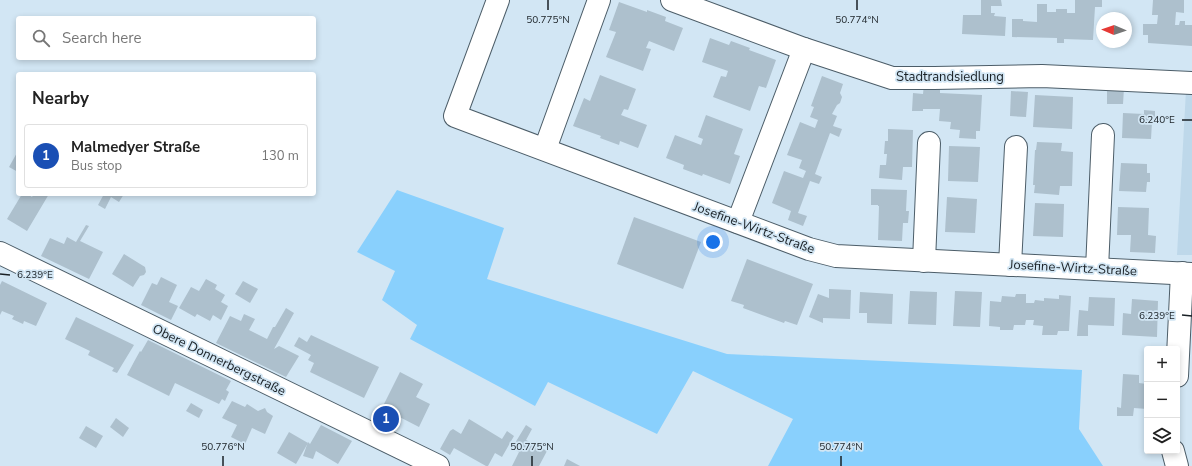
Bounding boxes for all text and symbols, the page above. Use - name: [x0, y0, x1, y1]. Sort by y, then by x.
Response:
- north arrow: [1096, 12, 1132, 48]
- text: 50.775°N: [526, 13, 570, 27]
- text: 50.774°N: [835, 13, 879, 27]
- search box: [16, 16, 316, 60]
- icon: search: [30, 27, 52, 49]
- text: Search here: [62, 28, 142, 48]
- street label: Stadtrandsiedlung: [896, 68, 1004, 86]
- text: Nearby: [32, 87, 89, 110]
- text: 6.240°E: [1139, 113, 1175, 127]
- text: Malmedyer Straße: [71, 137, 200, 157]
- text: 1: [42, 147, 50, 165]
- text: 130 m: [261, 147, 299, 165]
- text: Bus stop: [71, 157, 122, 175]
- street label: Josefine-Wirtz-Straße: [690, 197, 817, 258]
- your location: [703, 232, 723, 252]
- street label: Josefine-Wirtz-Straße: [1008, 256, 1137, 280]
- text: 6.239°E: [17, 268, 53, 282]
- text: 6.239°E: [1139, 309, 1175, 323]
- street label: Obere Donnerbergstraße: [149, 320, 289, 400]
- map controls: [1144, 346, 1180, 454]
- button: +: [1144, 346, 1180, 382]
- button: −: [1144, 382, 1180, 418]
- pin: 1: [373, 404, 399, 434]
- button: layers: [1144, 418, 1180, 454]
- text: 50.776°N: [201, 440, 245, 454]
- text: 50.775°N: [510, 440, 554, 454]
- text: 50.774°N: [819, 440, 863, 454]

